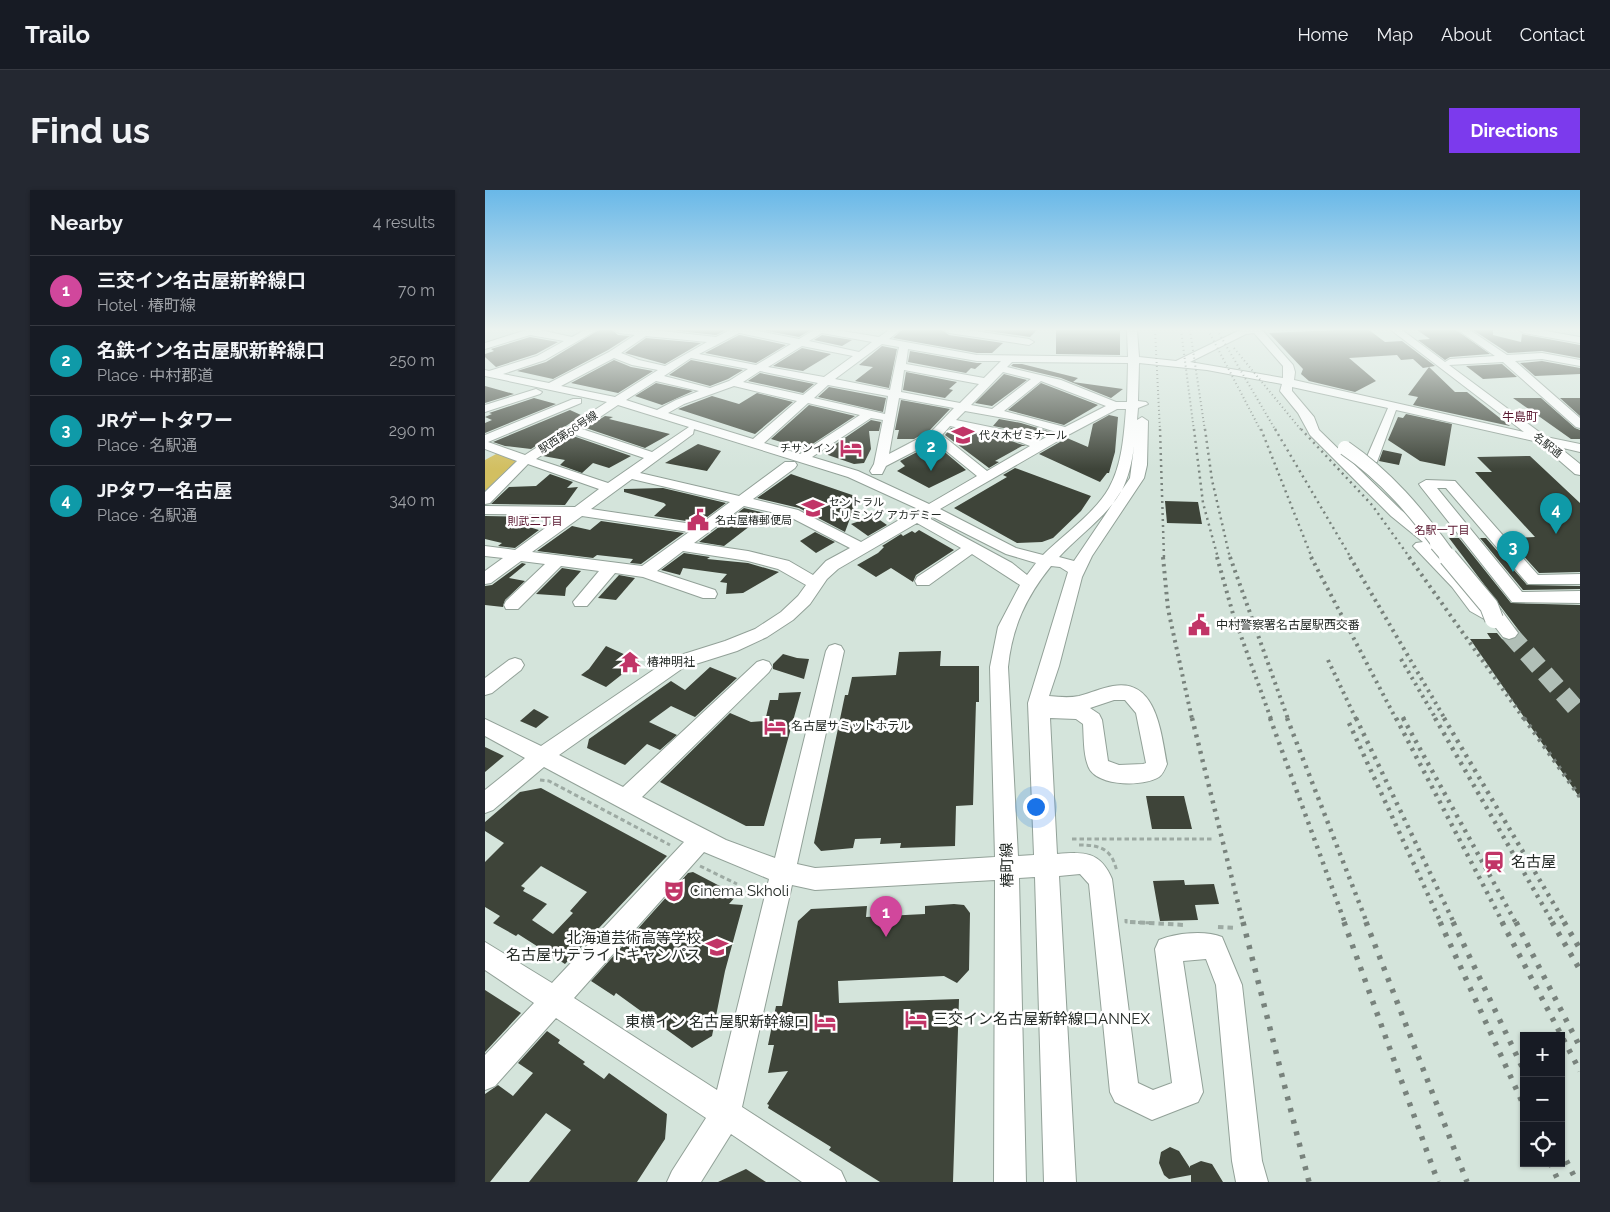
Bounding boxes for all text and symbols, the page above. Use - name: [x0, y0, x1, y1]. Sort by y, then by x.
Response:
- text: Trailo: [25, 20, 90, 49]
- text: Home: [1297, 24, 1348, 45]
- text: Map: [1376, 24, 1413, 45]
- text: About: [1441, 24, 1492, 45]
- text: Contact: [1520, 24, 1585, 45]
- button: Directions: [1449, 108, 1580, 153]
- text: Find us: [30, 110, 150, 151]
- text: Nearby: [50, 210, 123, 235]
- text: 4 results: [373, 213, 435, 232]
- text: 三交イン名古屋新幹線口: [97, 269, 306, 291]
- text: 1: [62, 281, 70, 300]
- text: 70 m: [398, 281, 435, 300]
- text: Hotel · 椿町線: [97, 296, 196, 315]
- text: 名鉄イン名古屋駅新幹線口: [97, 339, 325, 361]
- text: 2: [61, 351, 71, 370]
- text: 250 m: [389, 351, 435, 370]
- text: Place · 中村郡道: [97, 366, 213, 385]
- text: JRゲートタワー: [97, 409, 233, 431]
- street label: 駅西第56号線: [536, 409, 600, 456]
- district label: 牛島町: [1502, 410, 1538, 424]
- text: 3: [62, 421, 70, 440]
- text: 290 m: [389, 421, 435, 440]
- school or university icon: 代々木ゼミナール: [950, 422, 976, 448]
- place label: 代々木ゼミナール: [979, 429, 1067, 442]
- pin: 2: [915, 430, 947, 471]
- street label: 名駅通: [1531, 430, 1565, 461]
- hotel icon: チサンイン: [838, 435, 864, 461]
- text: Place · 名駅通: [97, 436, 197, 455]
- place label: チサンイン: [780, 442, 835, 455]
- text: JPタワー名古屋: [97, 479, 232, 501]
- text: 4: [61, 491, 71, 510]
- text: 340 m: [389, 491, 435, 510]
- pin: 4: [1540, 493, 1572, 534]
- school or university icon: セントラル トリミング アカデミー: [800, 495, 826, 521]
- place label: セントラル トリミング アカデミー: [829, 496, 942, 522]
- text: Place · 名駅通: [97, 506, 197, 525]
- public building icon: 名古屋椿郵便局: [685, 507, 711, 533]
- place label: 名古屋椿郵便局: [715, 514, 792, 527]
- district label: 則武二丁目: [508, 515, 563, 528]
- district label: 名駅一丁目: [1415, 524, 1470, 537]
- pin: 3: [1497, 531, 1529, 572]
- public building icon: 中村警察署名古屋駅西交番: [1186, 612, 1212, 638]
- place label: 中村警察署名古屋駅西交番: [1216, 618, 1360, 632]
- temple icon: 椿神明社: [617, 649, 643, 675]
- place label: 椿神明社: [647, 655, 695, 669]
- hotel icon: 名古屋サミットホテル: [762, 713, 788, 739]
- place label: 名古屋サミットホテル: [791, 719, 911, 733]
- your location: [1023, 794, 1049, 820]
- street label: 椿町線: [998, 842, 1016, 888]
- station icon: 名古屋: [1481, 849, 1507, 875]
- place label: 名古屋: [1511, 853, 1556, 871]
- theatre icon: Cinema Skholi: [661, 878, 687, 904]
- place label: Cinema Skholi: [690, 882, 789, 900]
- pin: 1: [870, 896, 902, 937]
- place label: 北海道芸術高等学校 名古屋サテライトキャンパス: [506, 929, 701, 964]
- school or university icon: 北海道芸術高等学校 名古屋サテライトキャンパス: [704, 934, 730, 960]
- hotel icon: 三交イン名古屋新幹線口ANNEX: [903, 1006, 929, 1032]
- hotel icon: 東横イン 名古屋駅新幹線口: [812, 1009, 838, 1035]
- place label: 三交イン名古屋新幹線口ANNEX: [933, 1010, 1150, 1028]
- place label: 東横イン 名古屋駅新幹線口: [625, 1013, 809, 1031]
- map controls: [1520, 1032, 1565, 1167]
- button: +: [1520, 1032, 1565, 1077]
- button: −: [1520, 1077, 1565, 1122]
- button: locate: [1520, 1122, 1565, 1167]

